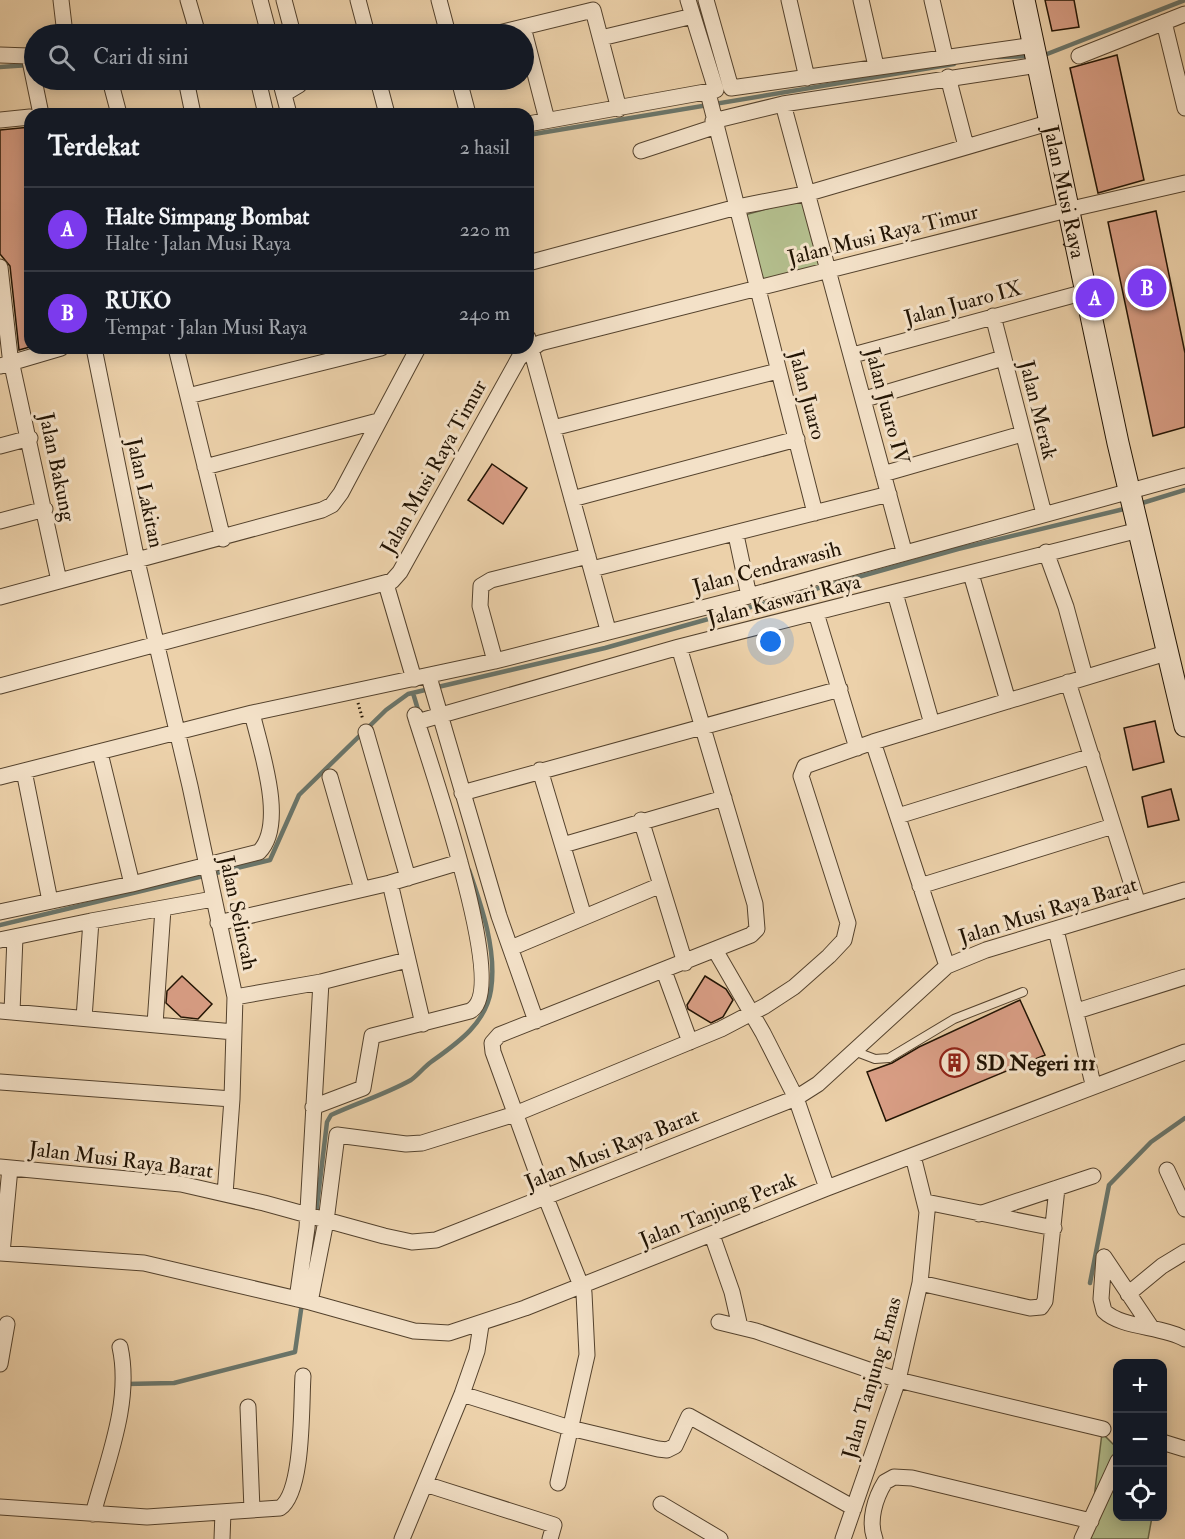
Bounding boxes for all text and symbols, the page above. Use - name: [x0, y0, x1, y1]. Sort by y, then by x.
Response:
- search box: [24, 24, 534, 90]
- icon: search: [45, 41, 78, 74]
- text: Cari di sini: [93, 43, 189, 71]
- street label: Jalan Musi Raya: [1037, 122, 1092, 261]
- text: Terdekat: [48, 131, 139, 163]
- text: 2 hasil: [460, 135, 510, 160]
- street label: Jalan Musi Raya Timur: [784, 198, 981, 272]
- text: Halte Simpang Bombat: [105, 203, 309, 231]
- text: A: [61, 217, 74, 242]
- text: 220 m: [460, 217, 510, 242]
- text: Halte · Jalan Musi Raya: [105, 231, 291, 256]
- pin: B: [1128, 266, 1166, 310]
- street label: Jalan Juaro IX: [900, 274, 1025, 332]
- pin: A: [1076, 276, 1114, 320]
- text: RUKO: [105, 287, 171, 315]
- text: B: [61, 301, 74, 326]
- text: 240 m: [459, 301, 510, 326]
- text: Tempat · Jalan Musi Raya: [105, 315, 307, 340]
- street label: Jalan Juaro IV: [858, 344, 916, 468]
- street label: Jalan Juaro: [782, 346, 832, 443]
- street label: Jalan Merak: [1012, 357, 1063, 462]
- street label: Jalan Musi Raya Timur: [374, 375, 493, 560]
- street label: Jalan Bakung: [32, 409, 82, 524]
- street label: Jalan Lakitan: [120, 435, 170, 551]
- street label: Jalan Cendrawasih: [689, 535, 844, 601]
- street label: Jalan Kaswari Raya: [704, 568, 864, 632]
- your location: [756, 627, 785, 656]
- street label: Jalan Selincah: [213, 852, 263, 973]
- street label: Jalan Musi Raya Barat: [954, 871, 1141, 951]
- building icon: SD Negeri 111: [939, 1047, 971, 1079]
- place label: SD Negeri 111: [976, 1050, 1096, 1077]
- street label: Jalan Musi Raya Barat: [520, 1102, 703, 1197]
- street label: Jalan Musi Raya Barat: [26, 1135, 215, 1185]
- street label: Jalan Tanjung Perak: [635, 1166, 800, 1254]
- street label: Jalan Tanjung Emas: [836, 1294, 908, 1463]
- map controls: [1113, 1359, 1167, 1521]
- button: +: [1113, 1359, 1167, 1413]
- button: −: [1113, 1413, 1167, 1467]
- button: locate: [1113, 1467, 1167, 1521]

